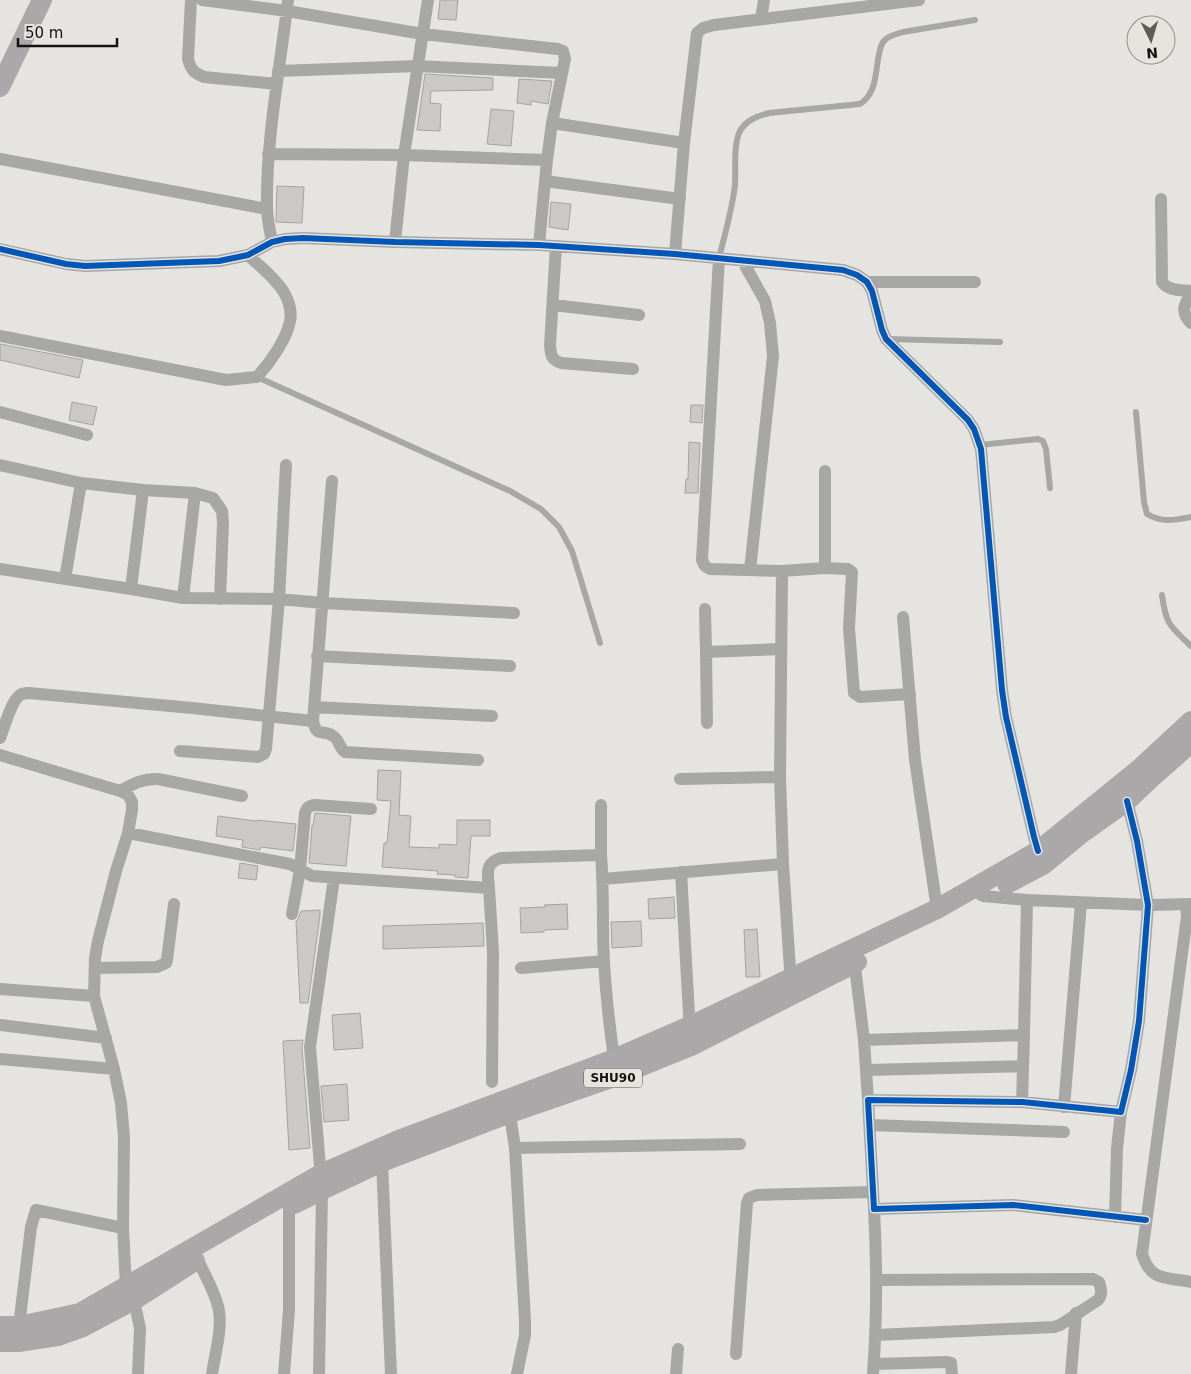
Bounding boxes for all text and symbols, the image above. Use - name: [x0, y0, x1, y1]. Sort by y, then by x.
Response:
- scale bar: [18, 15, 116, 47]
- north arrow: [1126, 15, 1176, 65]
- text: 50 m: [25, 24, 63, 42]
- text: N: [1146, 44, 1159, 61]
- road number: SHU90: [584, 1068, 642, 1088]

